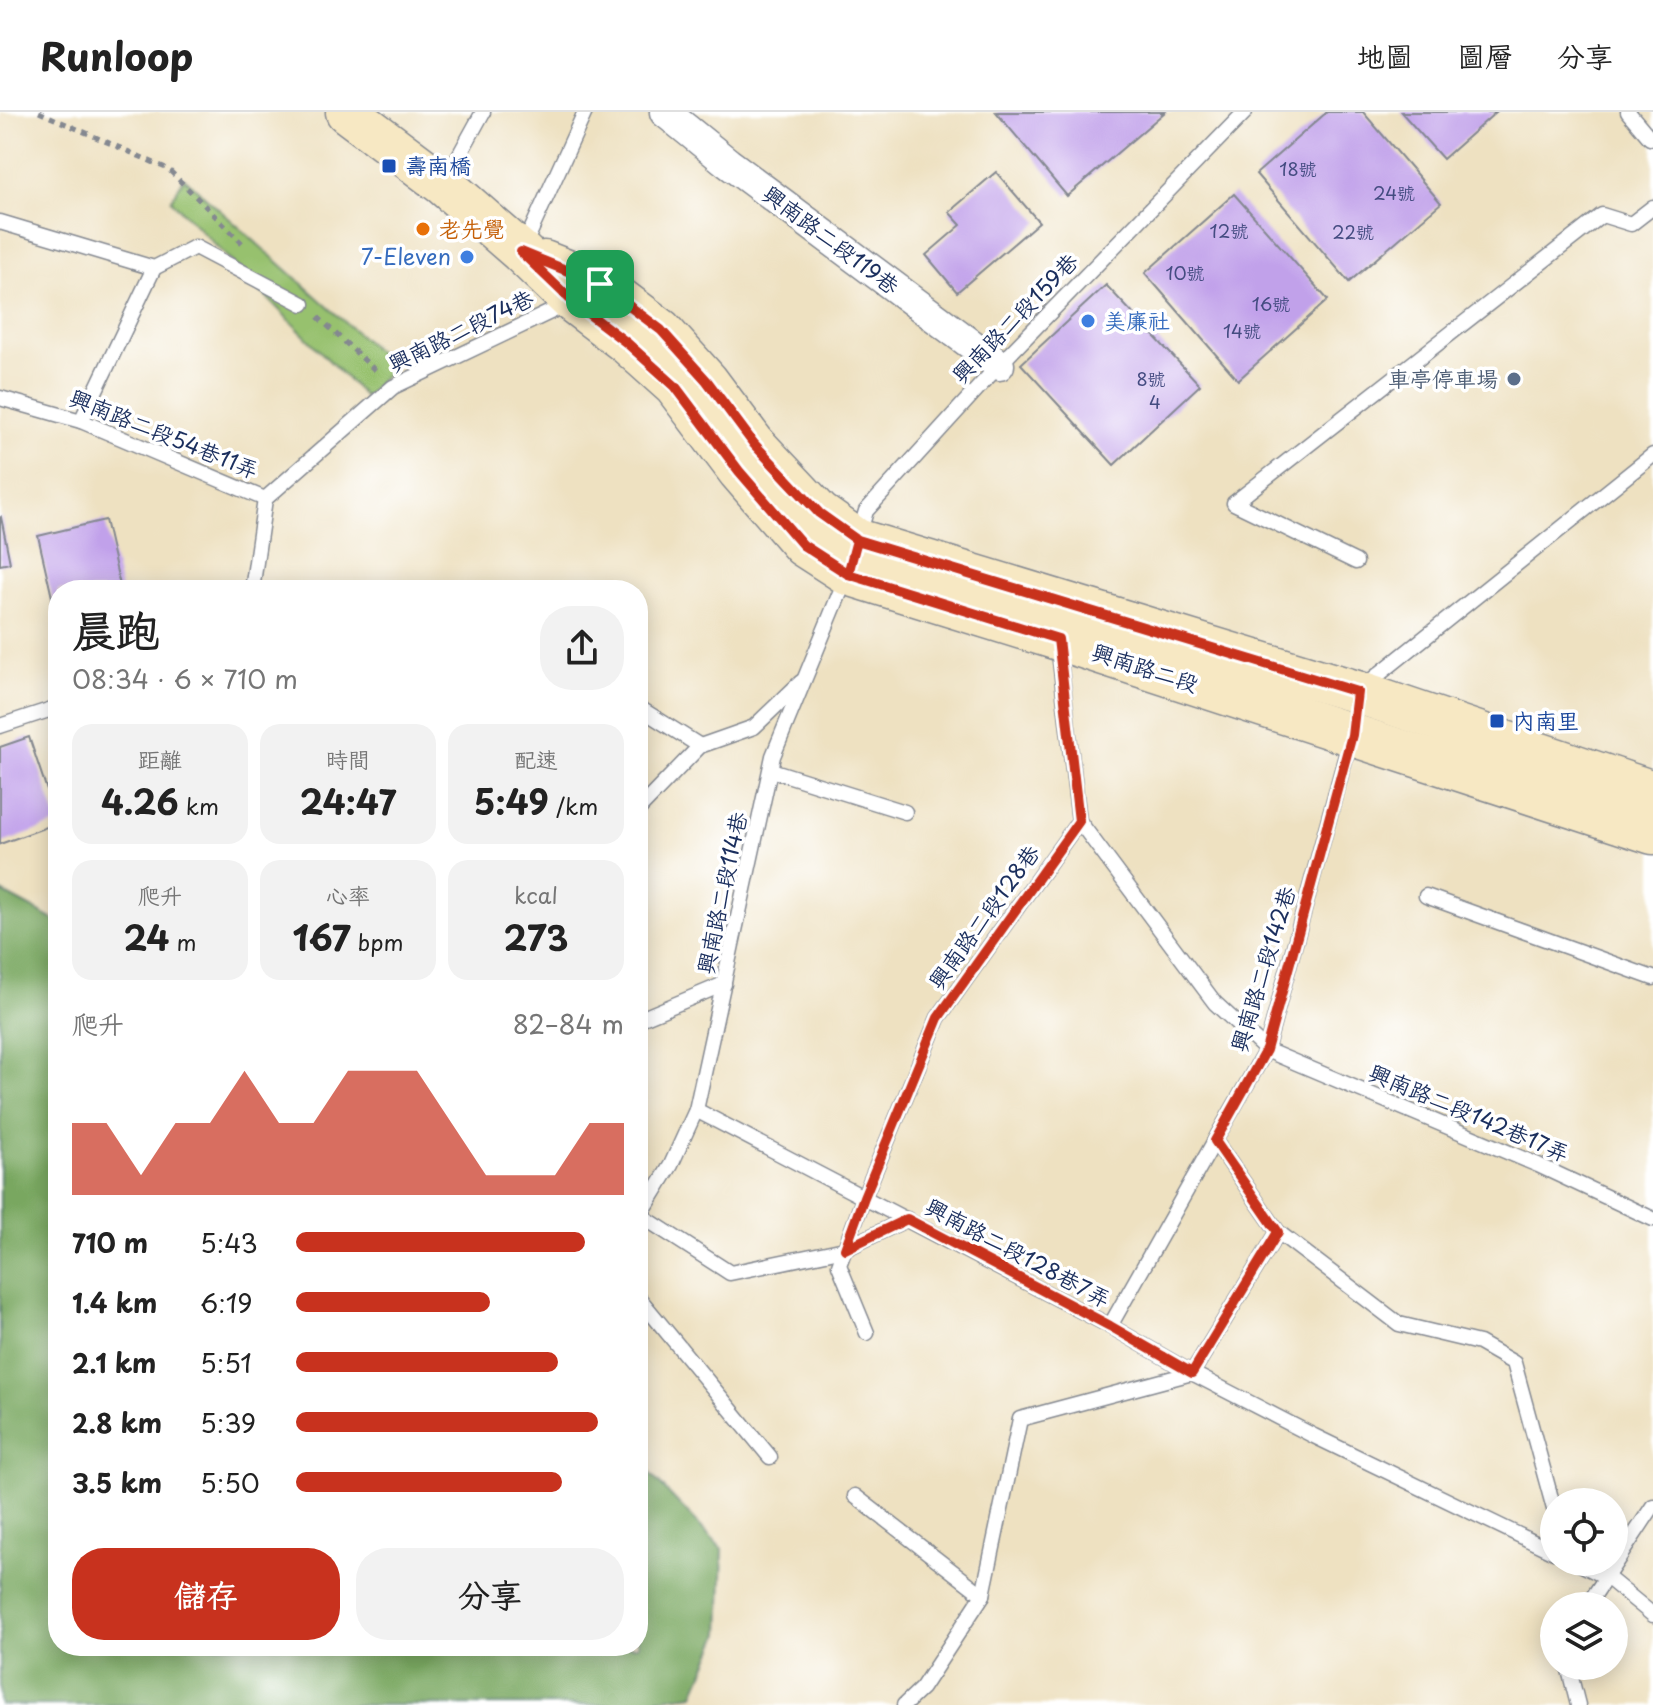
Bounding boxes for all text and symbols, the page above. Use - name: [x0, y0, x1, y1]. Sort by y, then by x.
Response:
- text: Runloop: [40, 27, 193, 84]
- text: 地圖: [1357, 34, 1413, 77]
- text: 圖層: [1457, 34, 1513, 77]
- text: 分享: [1557, 34, 1613, 77]
- place label: 壽南橋: [405, 148, 471, 181]
- house number: 18號: [1279, 155, 1317, 182]
- marker: 壽南橋: [380, 157, 398, 175]
- street label: 興南路二段119巷: [757, 176, 907, 301]
- house number: 24號: [1373, 179, 1415, 206]
- place label: 老先覺: [439, 211, 505, 244]
- house number: 12號: [1210, 217, 1248, 244]
- house number: 22號: [1332, 218, 1374, 245]
- marker: 老先覺: [414, 220, 432, 238]
- place label: 7-Eleven: [361, 239, 451, 272]
- street label: 興南路二段159巷: [943, 245, 1085, 389]
- marker: 7-Eleven: [458, 248, 476, 266]
- pin: [566, 250, 634, 318]
- house number: 10號: [1165, 259, 1205, 286]
- icon: arrive: [578, 262, 622, 306]
- street label: 興南路二段74巷: [382, 280, 539, 379]
- house number: 16號: [1252, 290, 1290, 317]
- place label: 美廉社: [1104, 303, 1170, 336]
- marker: 美廉社: [1079, 312, 1097, 330]
- house number: 14號: [1223, 317, 1261, 344]
- place label: 車亭停車場: [1388, 361, 1498, 394]
- house number: 8號: [1136, 365, 1166, 392]
- marker: 車亭停車場: [1505, 370, 1523, 388]
- street label: 興南路二段54巷11弄: [65, 380, 264, 486]
- house number: 4: [1149, 388, 1161, 415]
- text: 晨跑: [72, 596, 160, 662]
- button: share: [540, 606, 624, 690]
- street label: 興南路二段: [1088, 634, 1203, 699]
- text: 08:34 · 6 × 710 m: [72, 659, 298, 698]
- place label: 內南里: [1513, 703, 1579, 736]
- marker: 內南里: [1488, 712, 1506, 730]
- text: 距離: [138, 742, 182, 775]
- text: 時間: [326, 742, 370, 775]
- text: 配速: [514, 742, 558, 775]
- text: 4.26: [101, 775, 179, 827]
- text: 24:47: [300, 775, 396, 827]
- text: 5:49: [474, 775, 549, 827]
- text: km: [179, 789, 219, 822]
- text: /km: [549, 789, 598, 822]
- street label: 興南路二段114巷: [687, 809, 754, 977]
- street label: 興南路二段128巷: [919, 837, 1046, 995]
- text: 爬升: [138, 878, 182, 911]
- text: 心率: [326, 878, 370, 911]
- text: kcal: [514, 878, 558, 911]
- street label: 興南路二段142巷: [1221, 882, 1302, 1055]
- text: 24: [123, 911, 169, 963]
- text: 167: [292, 911, 351, 963]
- text: 273: [504, 911, 568, 963]
- text: m: [169, 925, 197, 958]
- text: bpm: [351, 925, 404, 958]
- text: 爬升: [72, 1004, 124, 1043]
- text: 82–84 m: [513, 1004, 624, 1043]
- street label: 興南路二段142巷17弄: [1364, 1054, 1575, 1169]
- street label: 興南路二段128巷7弄: [920, 1189, 1117, 1315]
- text: 710 m: [72, 1223, 148, 1262]
- text: 5:43: [200, 1223, 258, 1262]
- text: 1.4 km: [72, 1283, 157, 1322]
- text: 6:19: [200, 1283, 253, 1322]
- text: 2.1 km: [72, 1343, 156, 1382]
- text: 5:51: [200, 1343, 252, 1382]
- text: 2.8 km: [72, 1403, 162, 1442]
- text: 5:39: [200, 1403, 256, 1442]
- text: 3.5 km: [72, 1463, 162, 1502]
- text: 5:50: [200, 1463, 260, 1502]
- map controls: [1540, 1488, 1628, 1680]
- button: locate: [1540, 1488, 1628, 1576]
- button: 儲存: [72, 1548, 340, 1640]
- button: 分享: [356, 1548, 624, 1640]
- button: layers: [1540, 1592, 1628, 1680]

